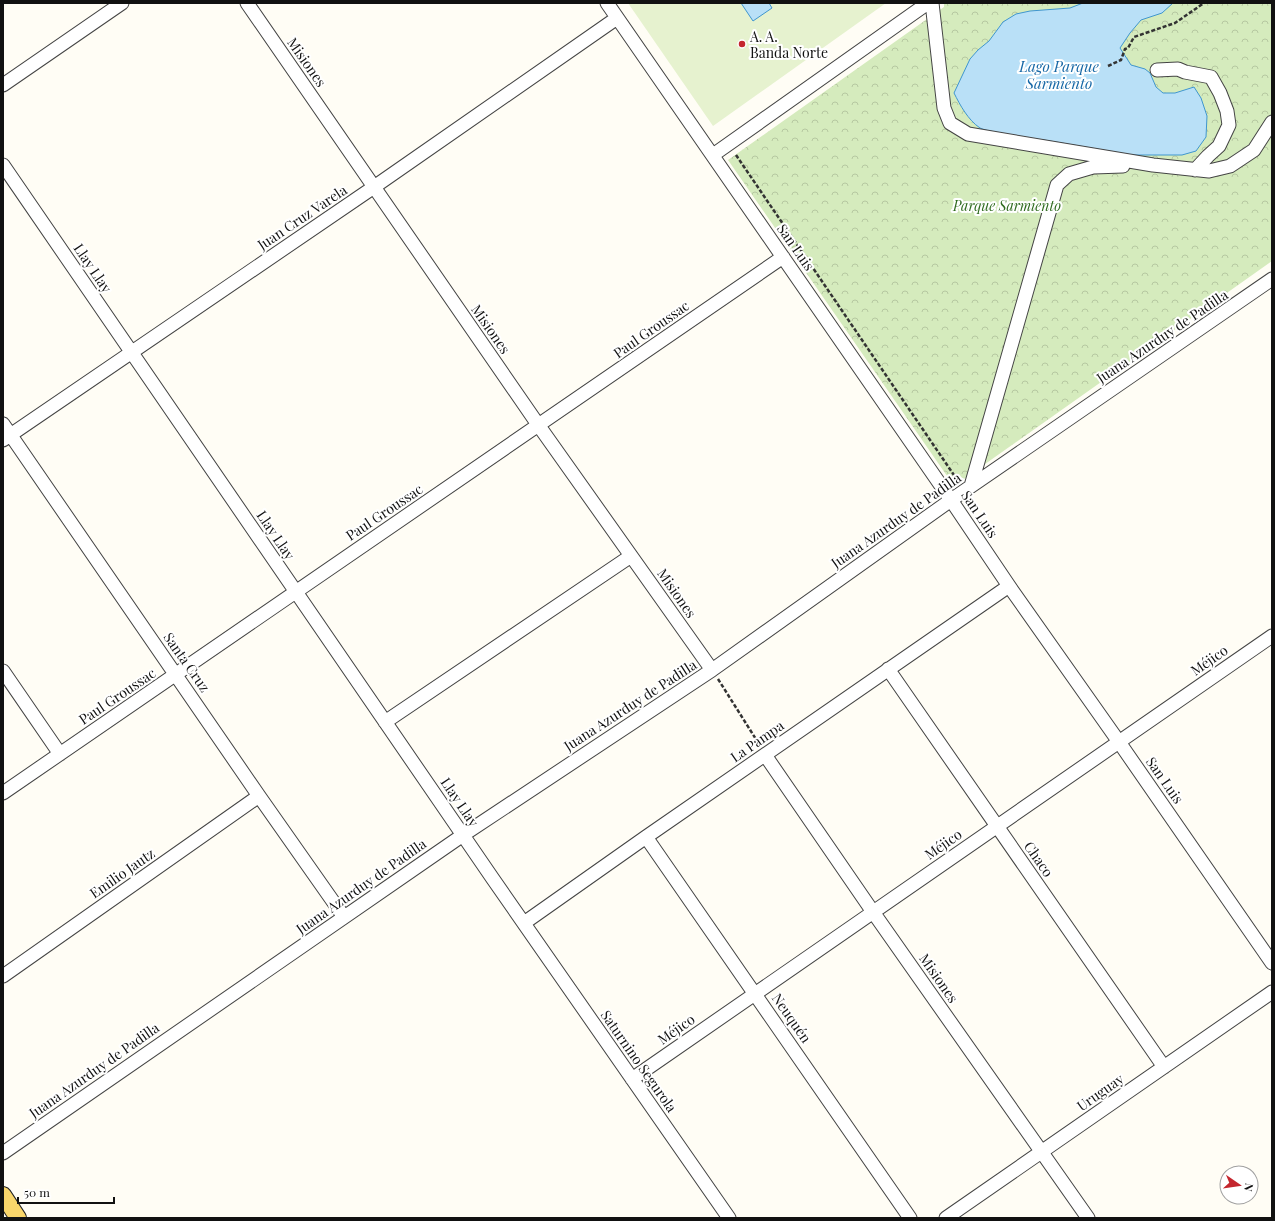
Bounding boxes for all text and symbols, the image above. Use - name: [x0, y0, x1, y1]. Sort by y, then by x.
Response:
- place label: A. A. Banda Norte: [749, 27, 828, 62]
- street label: Misiones: [283, 34, 331, 90]
- marker: A. A. Banda Norte: [737, 39, 747, 49]
- water label: Lago Parque Sarmiento: [1018, 56, 1099, 93]
- street label: Juan Cruz Varela: [253, 180, 350, 254]
- park label: Parque Sarmiento: [952, 196, 1061, 215]
- street label: San Luis: [773, 220, 819, 274]
- street label: Llay Llay: [70, 240, 116, 296]
- street label: Juana Azurduy de Padilla: [1092, 285, 1231, 388]
- street label: Paul Groussac: [609, 296, 693, 362]
- street label: Misiones: [467, 301, 515, 357]
- street label: Juana Azurduy de Padilla: [826, 468, 965, 573]
- street label: Paul Groussac: [342, 479, 426, 545]
- street label: San Luis: [957, 487, 1003, 541]
- street label: Llay Llay: [253, 507, 299, 563]
- street label: Misiones: [653, 565, 701, 621]
- street label: Santa Cruz: [159, 628, 215, 696]
- street label: Méjico: [1187, 640, 1232, 680]
- street label: Juana Azurduy de Padilla: [559, 655, 700, 756]
- street label: Paul Groussac: [75, 663, 159, 729]
- street label: La Pampa: [727, 716, 788, 766]
- street label: San Luis: [1142, 753, 1188, 807]
- street label: Llay Llay: [437, 774, 483, 830]
- street label: Méjico: [921, 824, 966, 864]
- street label: Juana Azurduy de Padilla: [291, 834, 430, 939]
- street label: Chaco: [1020, 837, 1058, 881]
- street label: Emilio Jautz: [86, 843, 159, 902]
- street label: Misiones: [915, 950, 963, 1006]
- street label: Neuquén: [768, 989, 816, 1047]
- street label: Saturnino Segurola: [597, 1006, 681, 1116]
- street label: Méjico: [654, 1009, 699, 1049]
- street label: Juana Azurduy de Padilla: [24, 1018, 163, 1123]
- street label: Uruguay: [1073, 1069, 1127, 1115]
- north arrow: [1219, 1165, 1259, 1205]
- scale bar: [18, 1179, 114, 1205]
- text: N: [1241, 1182, 1257, 1193]
- text: 50 m: [24, 1184, 50, 1200]

